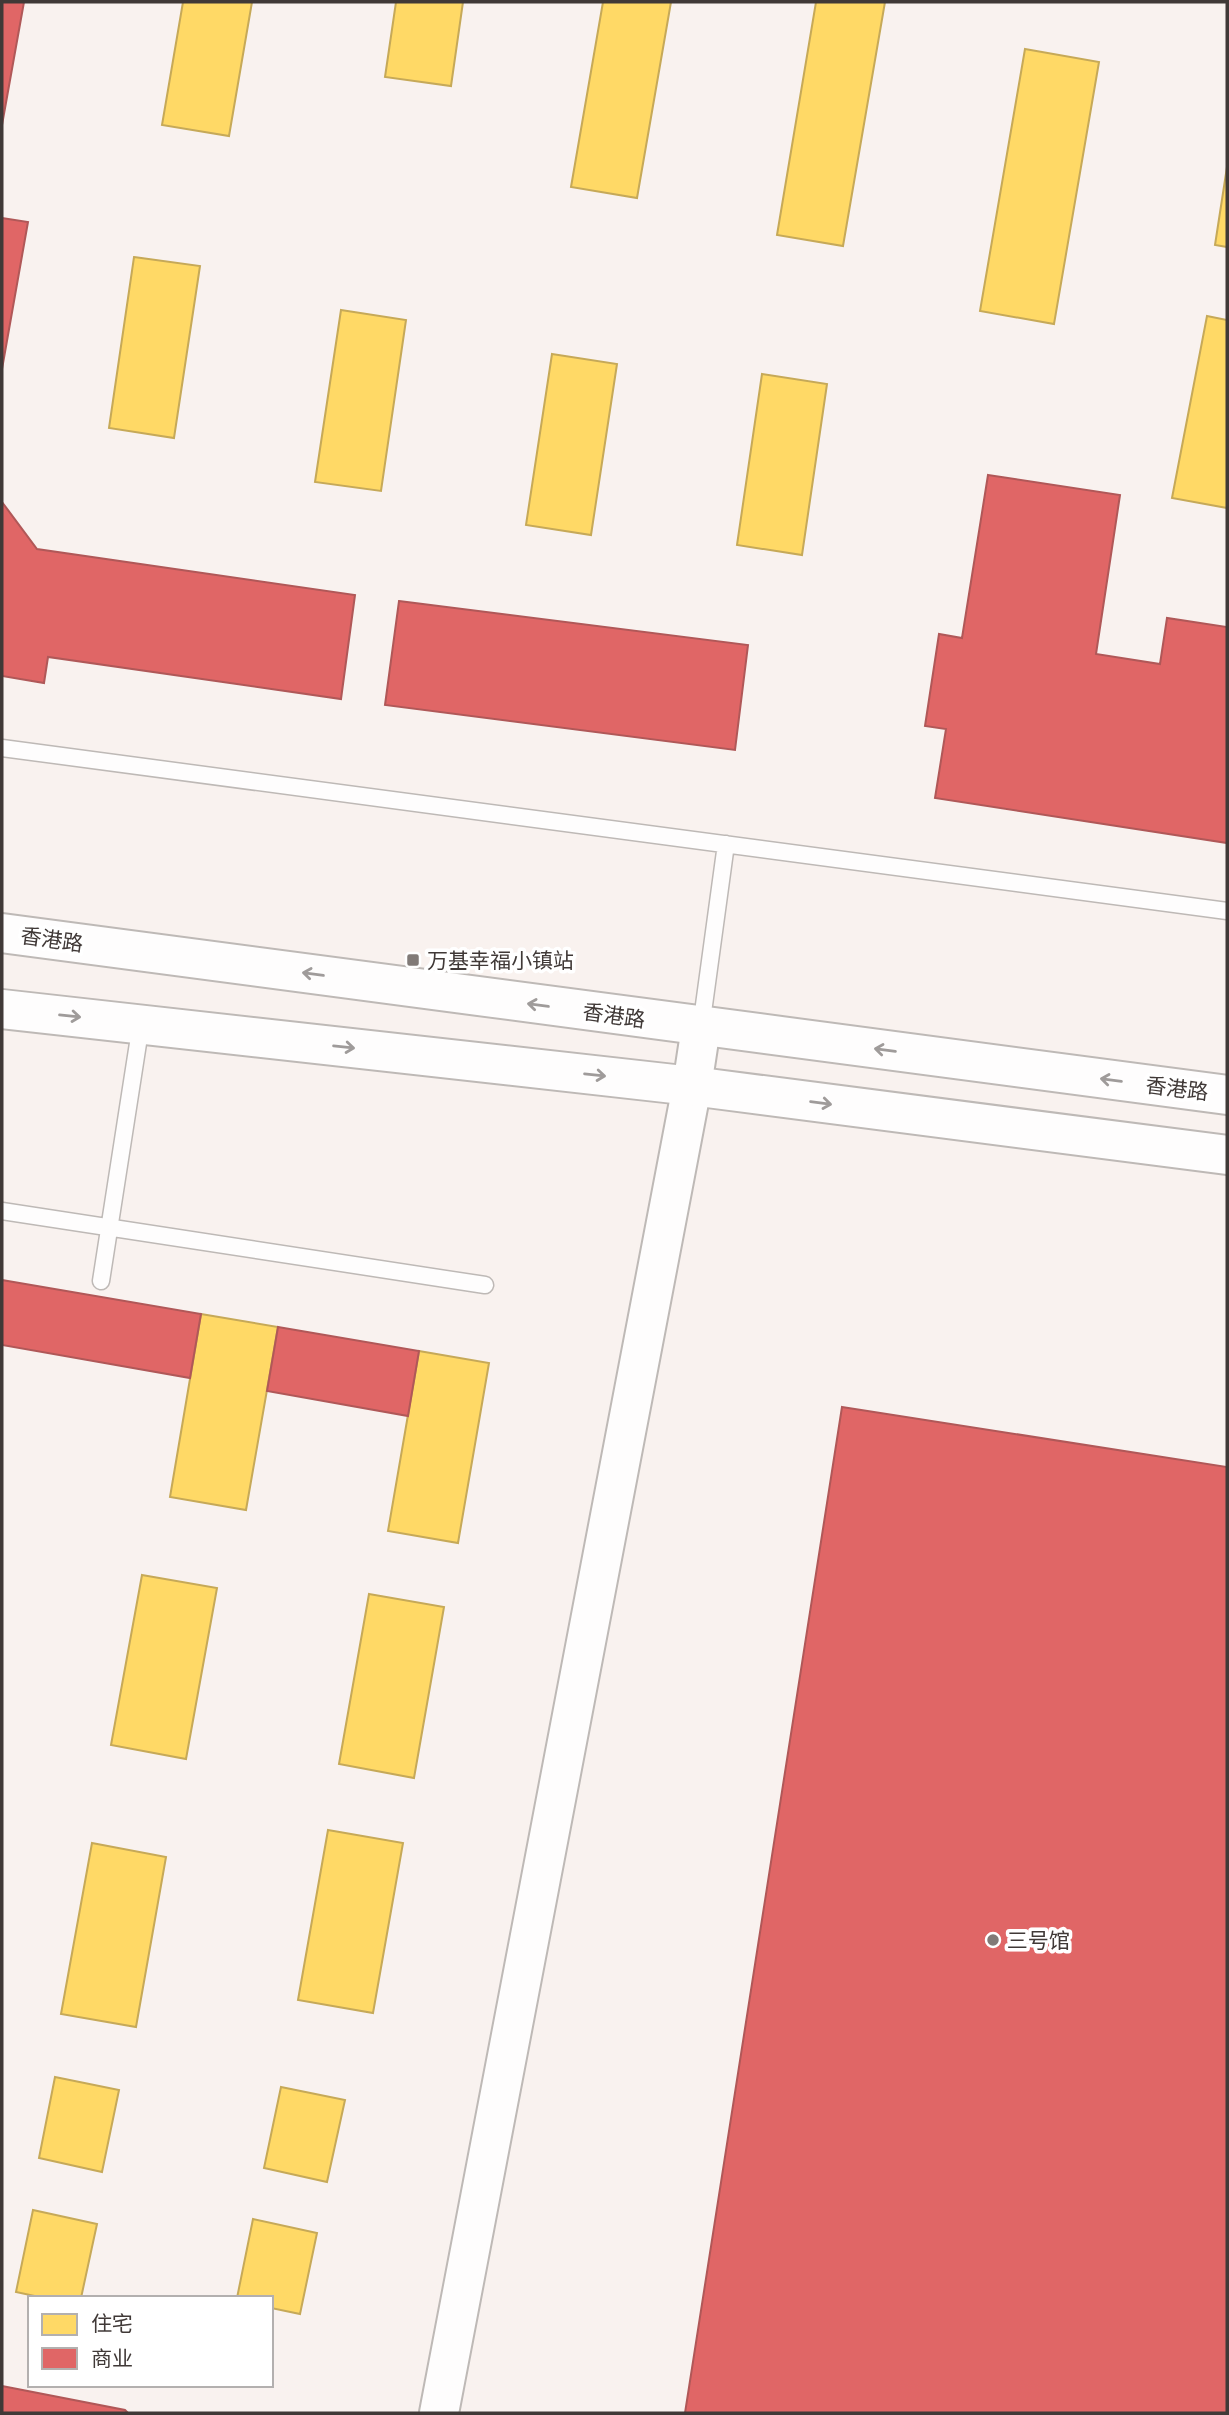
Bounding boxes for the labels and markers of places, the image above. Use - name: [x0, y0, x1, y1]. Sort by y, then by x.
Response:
- place label: 万基幸福小镇站: [427, 947, 574, 973]
- marker: 万基幸福小镇站: [405, 952, 421, 968]
- place label: 三号馆: [1007, 1927, 1070, 1953]
- marker: 三号馆: [985, 1932, 1001, 1948]

